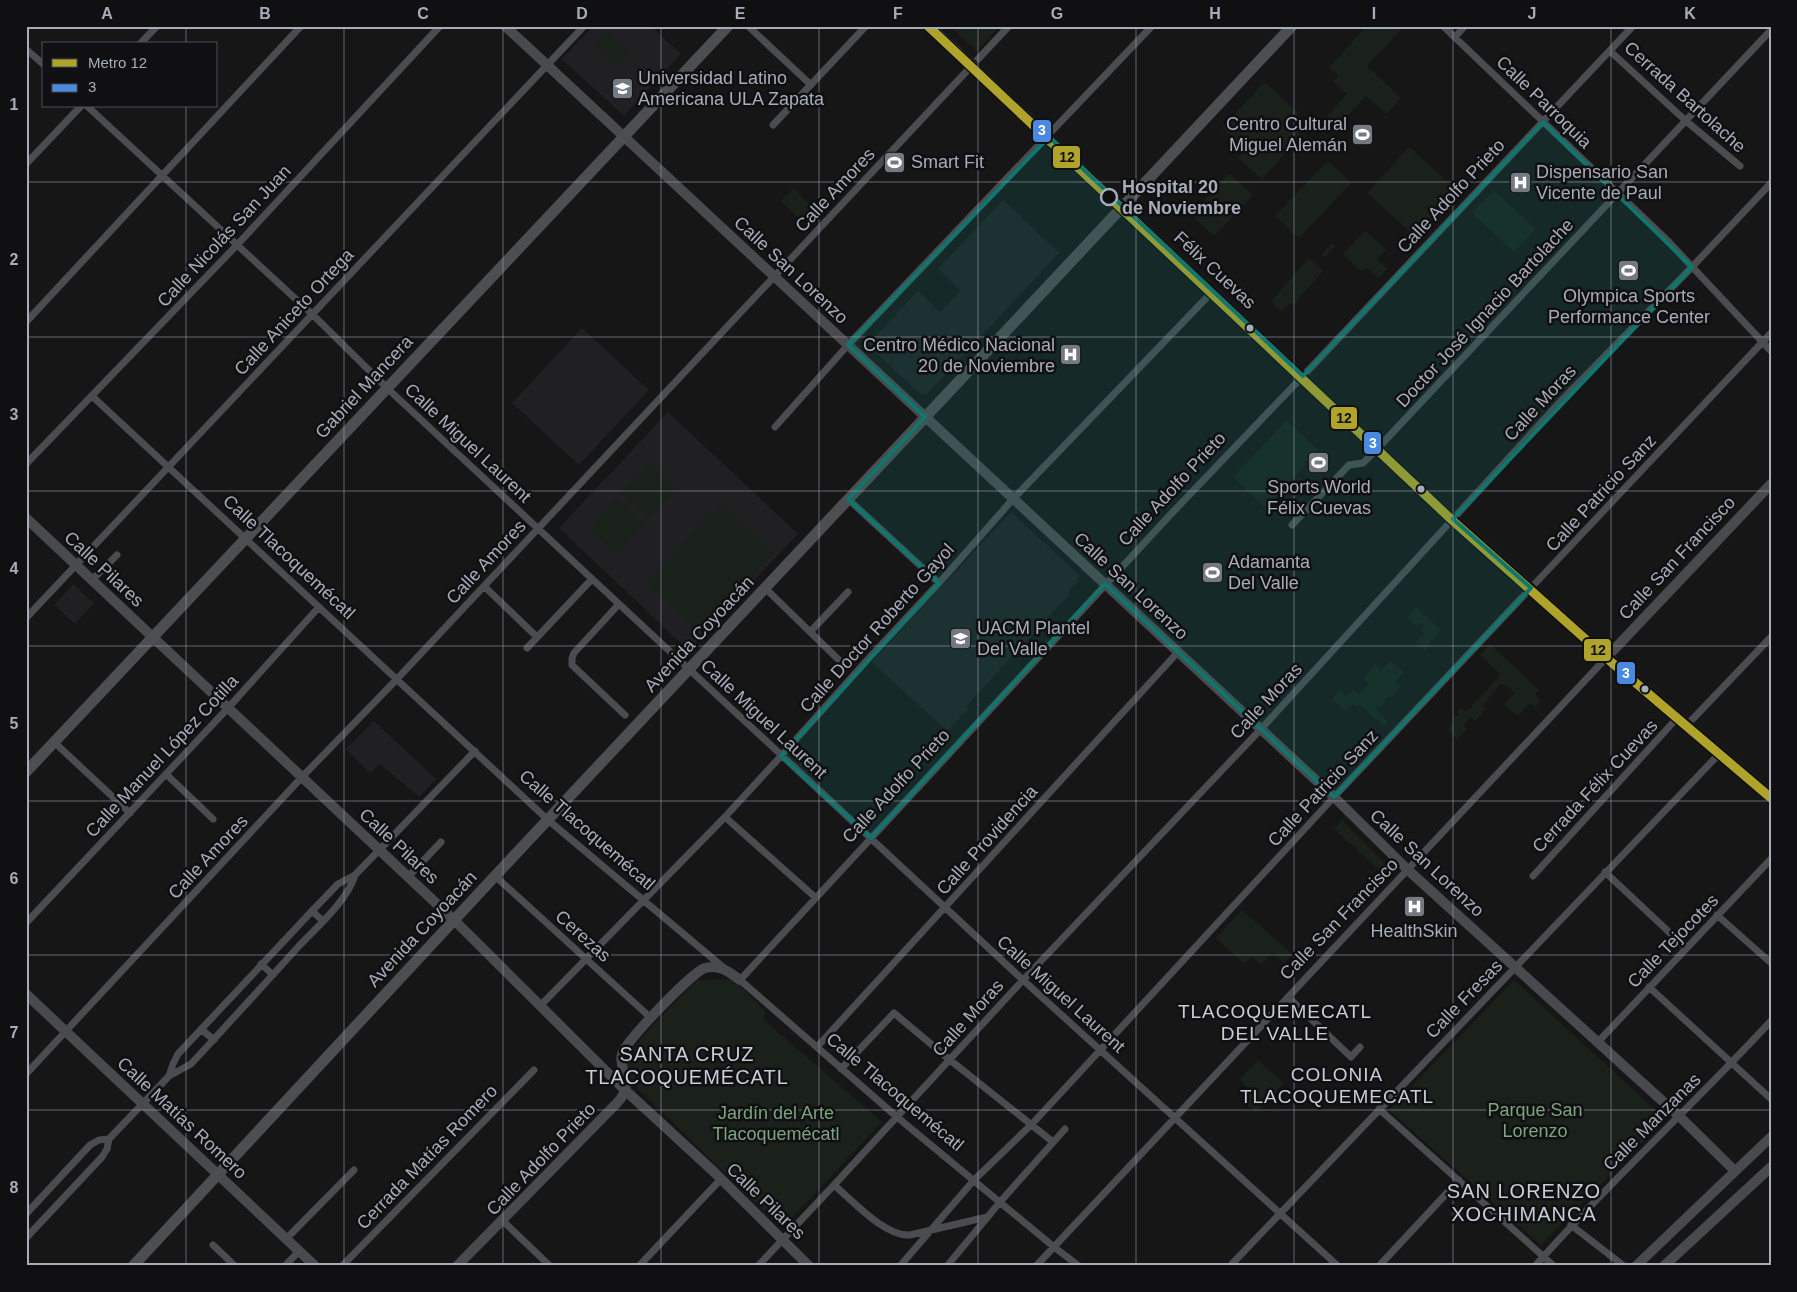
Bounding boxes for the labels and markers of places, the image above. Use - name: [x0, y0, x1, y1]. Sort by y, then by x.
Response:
- place label: Universidad Latino Americana ULA Zapata: [638, 68, 825, 109]
- school or university icon: Universidad Latino Americana ULA Zapata: [610, 76, 634, 100]
- place label: Centro Cultural Miguel Alemán: [1226, 114, 1347, 155]
- sports icon: Centro Cultural Miguel Alemán: [1351, 122, 1375, 146]
- sports icon: Smart Fit: [883, 150, 907, 174]
- place label: Smart Fit: [911, 152, 984, 172]
- place label: Dispensario San Vicente de Paul: [1536, 162, 1668, 203]
- hospital icon: Dispensario San Vicente de Paul: [1508, 170, 1532, 194]
- place label: Hospital 20 de Noviembre: [1122, 177, 1241, 218]
- marker: Hospital 20 de Noviembre: [1100, 188, 1118, 206]
- sports icon: Olympica Sports Performance Center: [1617, 259, 1641, 283]
- place label: Olympica Sports Performance Center: [1548, 286, 1710, 327]
- unlabelled marker: [1245, 323, 1255, 333]
- place label: Centro Médico Nacional 20 de Noviembre: [863, 335, 1055, 376]
- hospital icon: Centro Médico Nacional 20 de Noviembre: [1059, 343, 1083, 367]
- sports icon: Sports World Félix Cuevas: [1307, 450, 1331, 474]
- place label: Sports World Félix Cuevas: [1267, 477, 1371, 518]
- unlabelled marker: [1416, 484, 1426, 494]
- place label: Adamanta Del Valle: [1228, 552, 1311, 593]
- sports icon: Adamanta Del Valle: [1200, 560, 1224, 584]
- place label: UACM Plantel Del Valle: [977, 618, 1090, 659]
- school or university icon: UACM Plantel Del Valle: [949, 626, 973, 650]
- unlabelled marker: [1640, 684, 1650, 694]
- hospital icon: HealthSkin: [1402, 894, 1426, 918]
- place label: HealthSkin: [1370, 921, 1458, 941]

